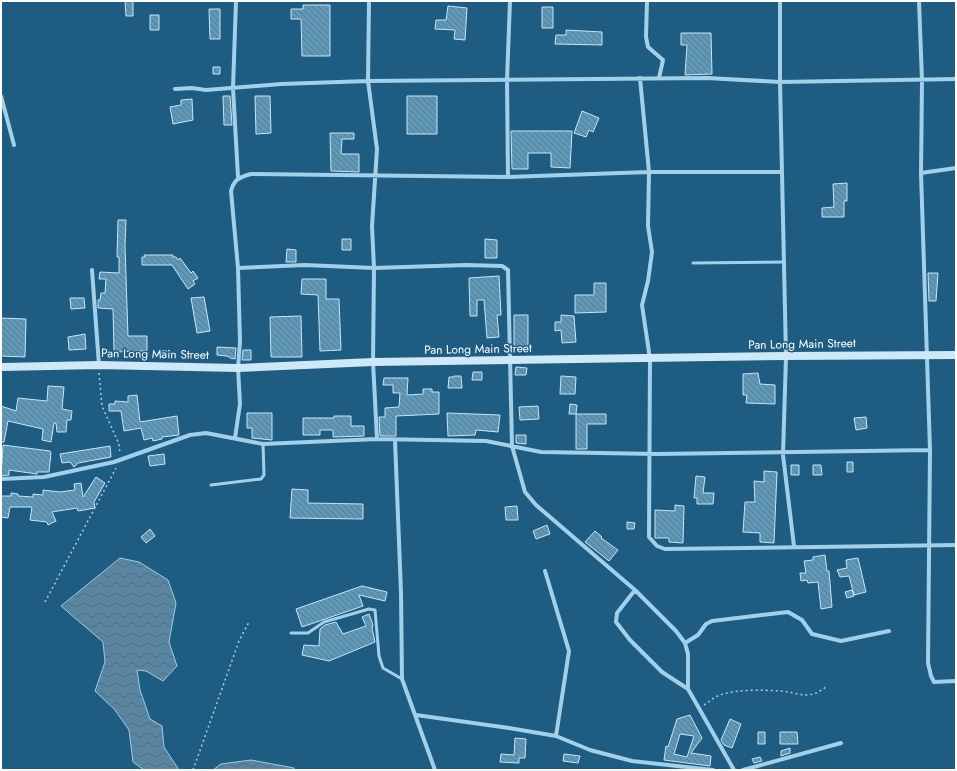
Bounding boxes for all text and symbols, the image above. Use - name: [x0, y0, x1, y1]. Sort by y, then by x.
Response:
- street label: Pan Long Main Street: [748, 334, 856, 354]
- street label: Pan Long Main Street: [424, 339, 532, 359]
- street label: Pan Long Main Street: [101, 344, 209, 364]

